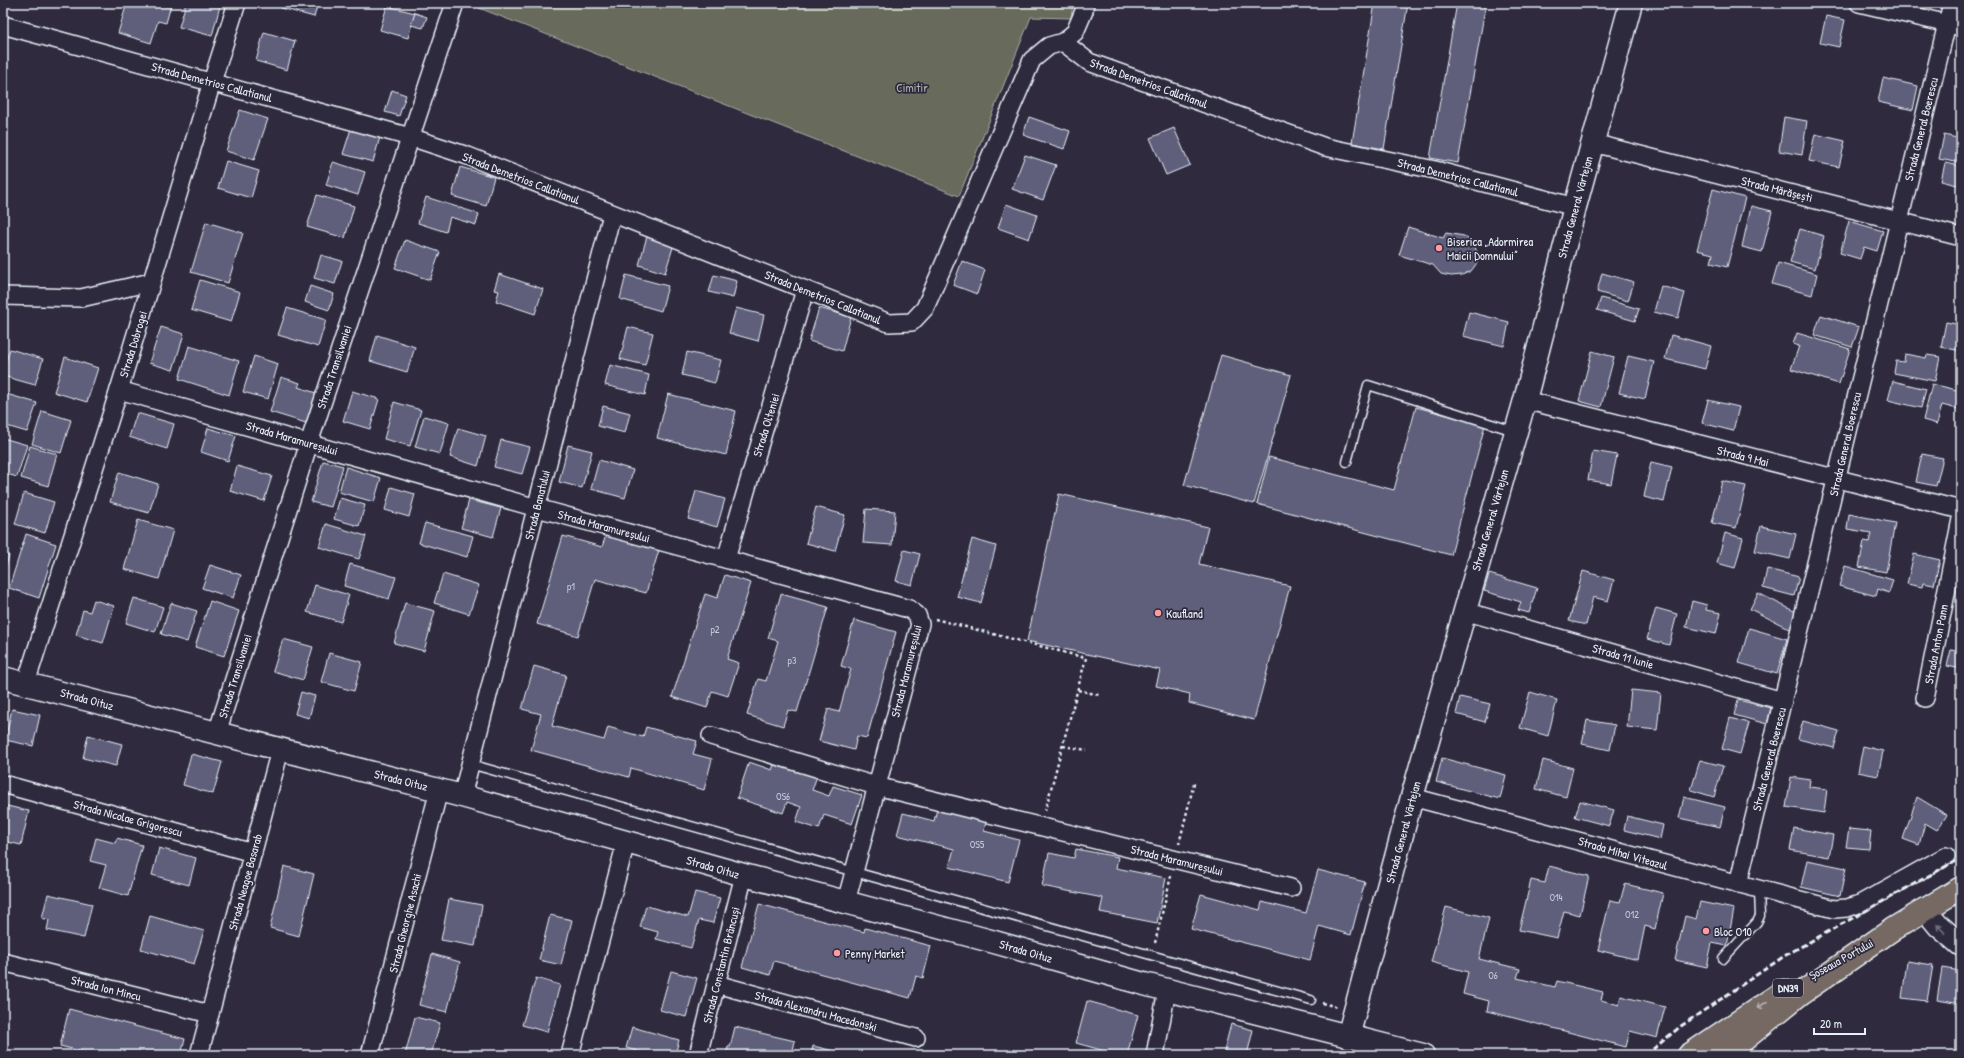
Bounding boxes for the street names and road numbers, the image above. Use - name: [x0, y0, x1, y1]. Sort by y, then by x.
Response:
- street label: Strada Demetrios Callatianul: [1088, 54, 1211, 113]
- street label: Strada Demetrios Callatianul: [150, 58, 275, 106]
- street label: Strada General Boerescu: [1900, 75, 1942, 183]
- street label: Strada Demetrios Callatianul: [460, 148, 583, 208]
- street label: Strada Demetrios Callatianul: [1396, 154, 1521, 200]
- street label: Strada General Vârtejan: [1553, 154, 1597, 260]
- street label: Strada Mărășești: [1739, 172, 1815, 206]
- street label: Strada Demetrios Callatianul: [762, 266, 885, 328]
- street label: Strada Dobrogei: [115, 309, 151, 379]
- street label: Strada Transilvaniei: [312, 323, 356, 411]
- street label: Strada General Boerescu: [1825, 390, 1865, 498]
- street label: Strada Olteniei: [748, 391, 784, 459]
- street label: Strada Maramureșului: [244, 417, 340, 459]
- street label: Strada 9 Mai: [1715, 441, 1771, 471]
- street label: Strada General Vârtejan: [1467, 467, 1513, 573]
- street label: Strada Banatului: [520, 468, 554, 542]
- street label: Strada Maramureșului: [556, 506, 652, 546]
- street label: Strada Anton Pann: [1920, 603, 1952, 685]
- street label: Strada Maramureșului: [886, 623, 926, 719]
- street label: Strada Transilvaniei: [214, 632, 256, 720]
- street label: Strada 11 Iunie: [1590, 639, 1656, 673]
- street label: Strada Oituz: [58, 684, 116, 714]
- street label: Strada General Boerescu: [1748, 705, 1790, 813]
- street label: Strada Oituz: [372, 765, 430, 795]
- street label: Strada General Vârtejan: [1381, 779, 1425, 885]
- street label: Strada Nicolae Grigorescu: [72, 795, 184, 841]
- street label: Strada Neagoe Basarab: [224, 832, 266, 932]
- street label: Strada Mihai Viteazul: [1576, 832, 1670, 874]
- street label: Strada Maramureșului: [1129, 840, 1225, 880]
- street label: Strada Oituz: [684, 851, 742, 883]
- street label: Strada Gheorghe Asachi: [384, 872, 426, 974]
- street label: Strada Constantin Brâncuși: [698, 905, 744, 1025]
- street label: Șoseaua Portului: [1806, 934, 1876, 984]
- street label: Strada Oituz: [997, 935, 1055, 967]
- street label: Strada Ion Mincu: [69, 971, 143, 1005]
- road number: DN39: [1773, 979, 1803, 997]
- street label: Strada Alexandru Macedonski: [753, 987, 879, 1035]

